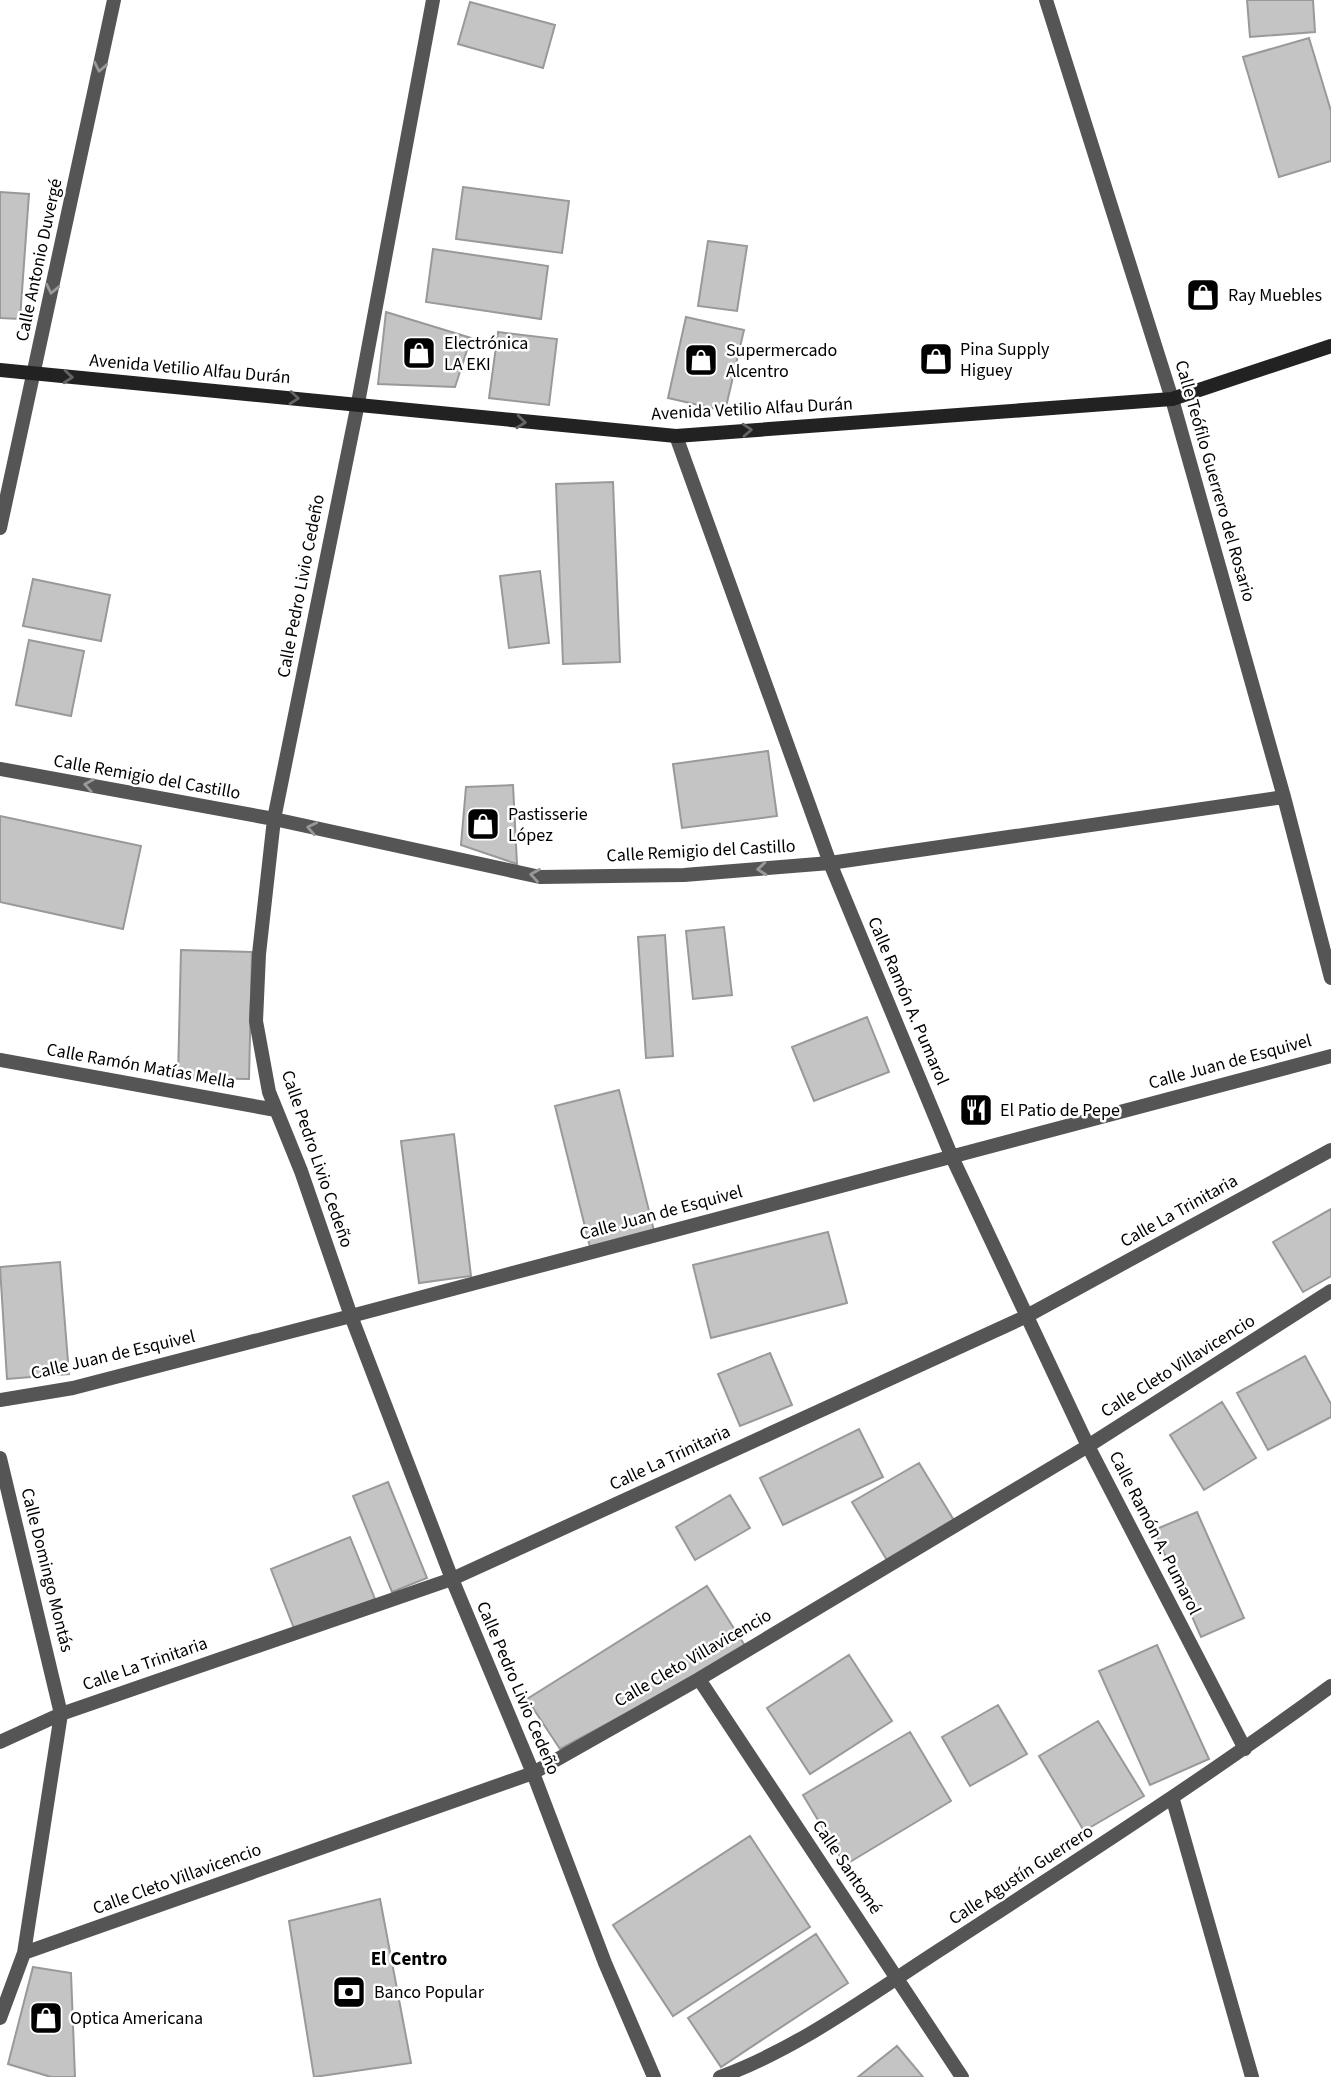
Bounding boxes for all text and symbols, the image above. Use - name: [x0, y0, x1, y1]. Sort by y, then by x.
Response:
- one-way arrow: [93, 61, 108, 73]
- street label: Calle Antonio Duvergé: [10, 176, 68, 344]
- shop icon: Ray Muebles: [1184, 276, 1222, 314]
- one-way arrow: [46, 283, 61, 295]
- place label: Ray Muebles: [1228, 283, 1322, 308]
- place label: Electrónica LA EKI: [444, 331, 528, 377]
- shop icon: Electrónica LA EKI: [400, 334, 438, 372]
- place label: Pina Supply Higuey: [960, 337, 1050, 383]
- place label: Supermercado Alcentro: [726, 338, 837, 384]
- shop icon: Pina Supply Higuey: [917, 340, 955, 378]
- shop icon: Supermercado Alcentro: [682, 341, 720, 379]
- street label: Avenida Vetilio Alfau Durán: [88, 348, 292, 390]
- street label: Calle Teófilo Guerrero del Rosario: [1168, 357, 1262, 605]
- one-way arrow: [63, 369, 74, 384]
- one-way arrow: [289, 390, 300, 405]
- street label: Avenida Vetilio Alfau Durán: [651, 391, 853, 427]
- one-way arrow: [515, 414, 526, 429]
- one-way arrow: [742, 423, 753, 438]
- street label: Calle Pedro Livio Cedeño: [271, 492, 331, 680]
- street label: Calle Remigio del Castillo: [52, 748, 242, 806]
- one-way arrow: [83, 779, 95, 794]
- place label: Pastisserie López: [508, 802, 588, 848]
- shop icon: Pastisserie López: [464, 805, 502, 843]
- one-way arrow: [306, 821, 318, 836]
- street label: Calle Remigio del Castillo: [606, 834, 796, 868]
- one-way arrow: [756, 861, 767, 876]
- one-way arrow: [529, 868, 540, 883]
- street label: Calle Ramón A. Pumarol: [861, 913, 955, 1089]
- street label: Calle Juan de Esquivel: [1146, 1028, 1314, 1096]
- street label: Calle Ramón Matías Mella: [45, 1037, 237, 1095]
- street label: Calle Pedro Livio Cedeño: [275, 1067, 359, 1251]
- restaurant icon: El Patio de Pepe: [957, 1091, 995, 1129]
- place label: El Patio de Pepe: [1000, 1098, 1120, 1123]
- street label: Calle La Trinitaria: [1116, 1168, 1242, 1254]
- street label: Calle Juan de Esquivel: [577, 1179, 745, 1247]
- street label: Calle Cleto Villavicencio: [1096, 1308, 1260, 1424]
- street label: Calle Juan de Esquivel: [29, 1324, 197, 1386]
- street label: Calle La Trinitaria: [605, 1419, 735, 1497]
- street label: Calle Ramón A. Pumarol: [1103, 1447, 1207, 1619]
- street label: Calle Domingo Montás: [15, 1485, 79, 1655]
- street label: Calle Pedro Livio Cedeño: [470, 1597, 566, 1779]
- street label: Calle Cleto Villavicencio: [610, 1603, 776, 1713]
- street label: Calle La Trinitaria: [79, 1631, 211, 1697]
- street label: Calle Santomé: [806, 1815, 888, 1919]
- street label: Calle Agustín Guerrero: [944, 1819, 1098, 1931]
- street label: Calle Cleto Villavicencio: [89, 1837, 265, 1921]
- district label: El Centro: [371, 1946, 447, 1973]
- bank icon: Banco Popular: [330, 1973, 368, 2011]
- place label: Banco Popular: [374, 1980, 485, 2005]
- shop icon: Optica Americana: [27, 1999, 65, 2037]
- place label: Optica Americana: [70, 2006, 203, 2031]

